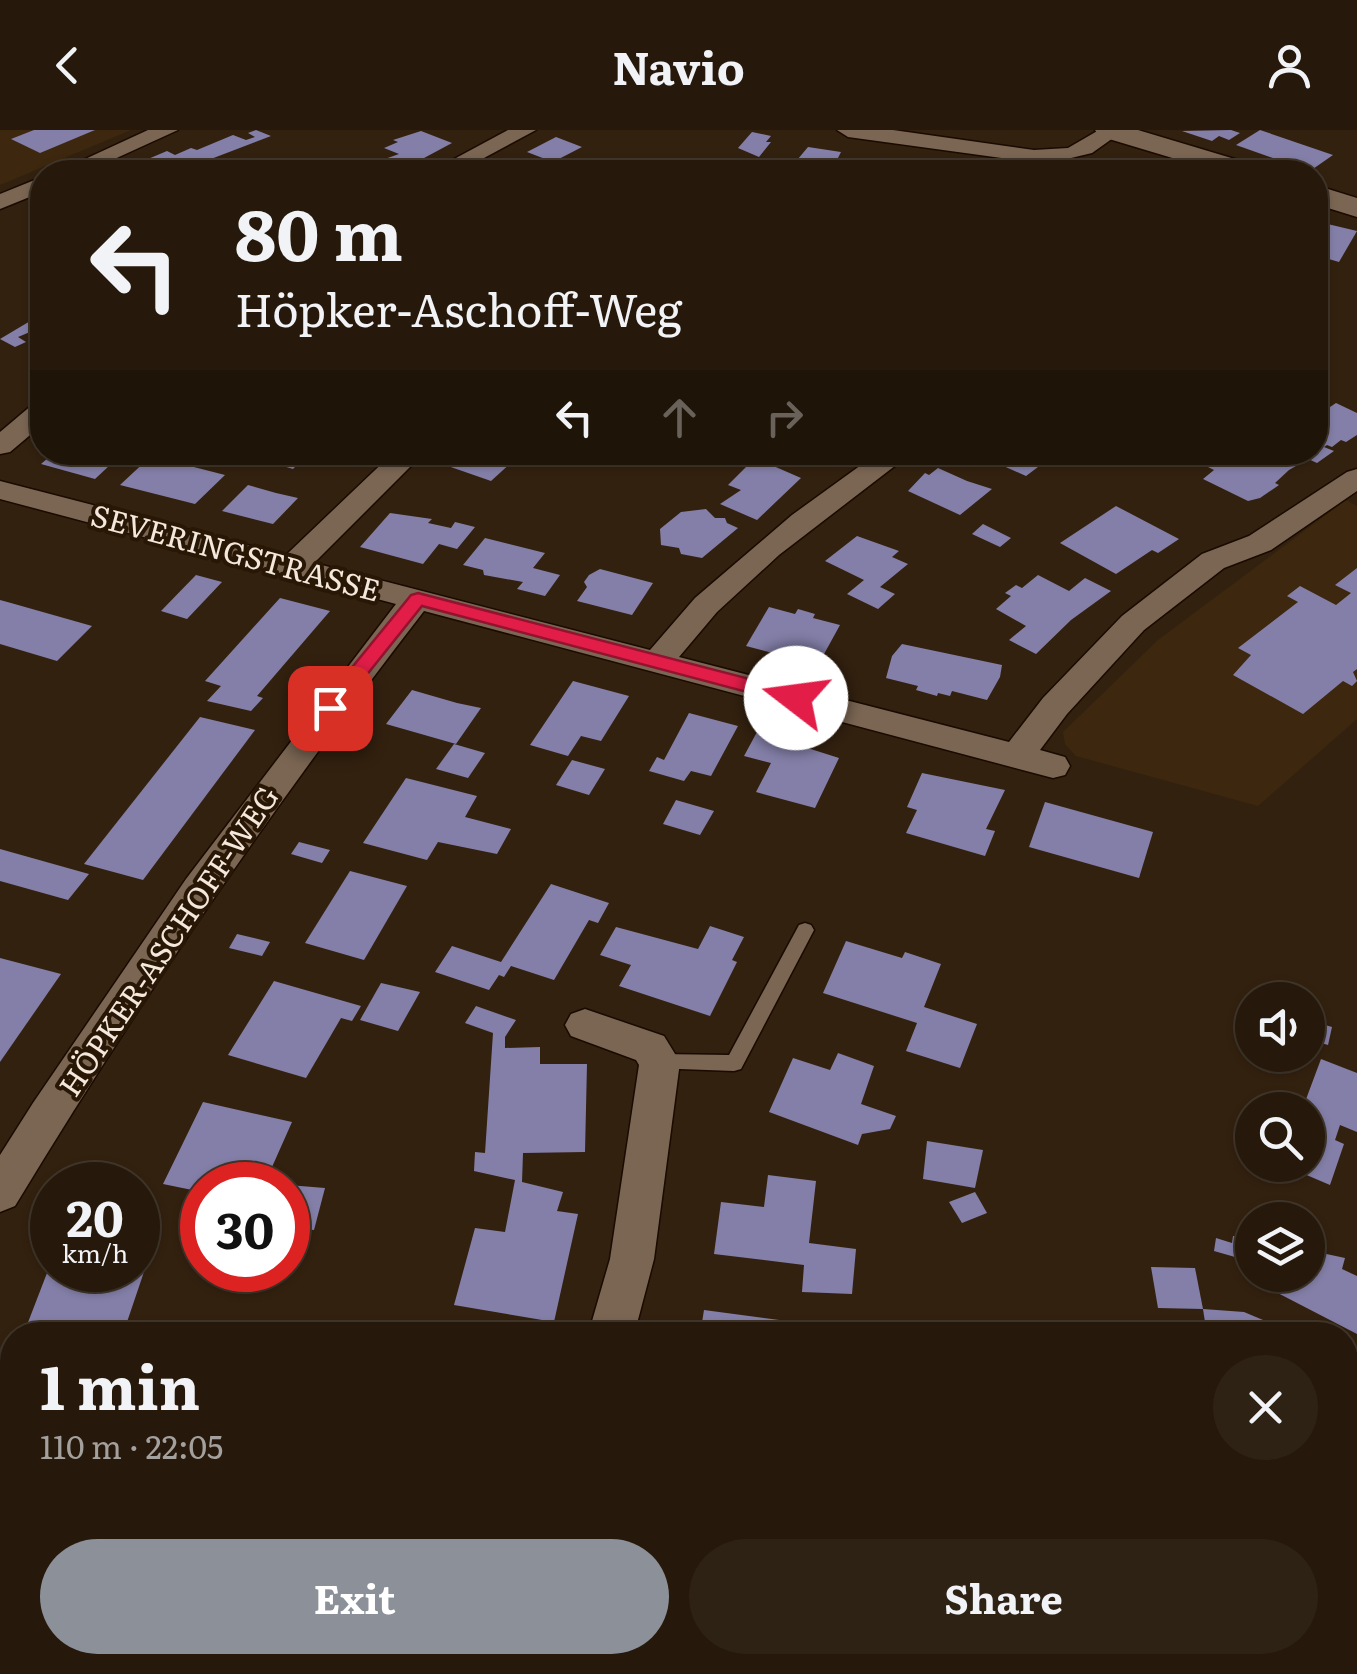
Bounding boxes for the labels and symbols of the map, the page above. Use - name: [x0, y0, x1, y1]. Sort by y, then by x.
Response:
- street label: SEVERINGSTRASSE: [87, 491, 385, 611]
- position arrow: [744, 646, 848, 750]
- pin: [288, 666, 373, 751]
- street label: HÖPKER-ASCHOFF-WEG: [46, 776, 288, 1104]
- speed limit sign: 30: [180, 1162, 310, 1292]

